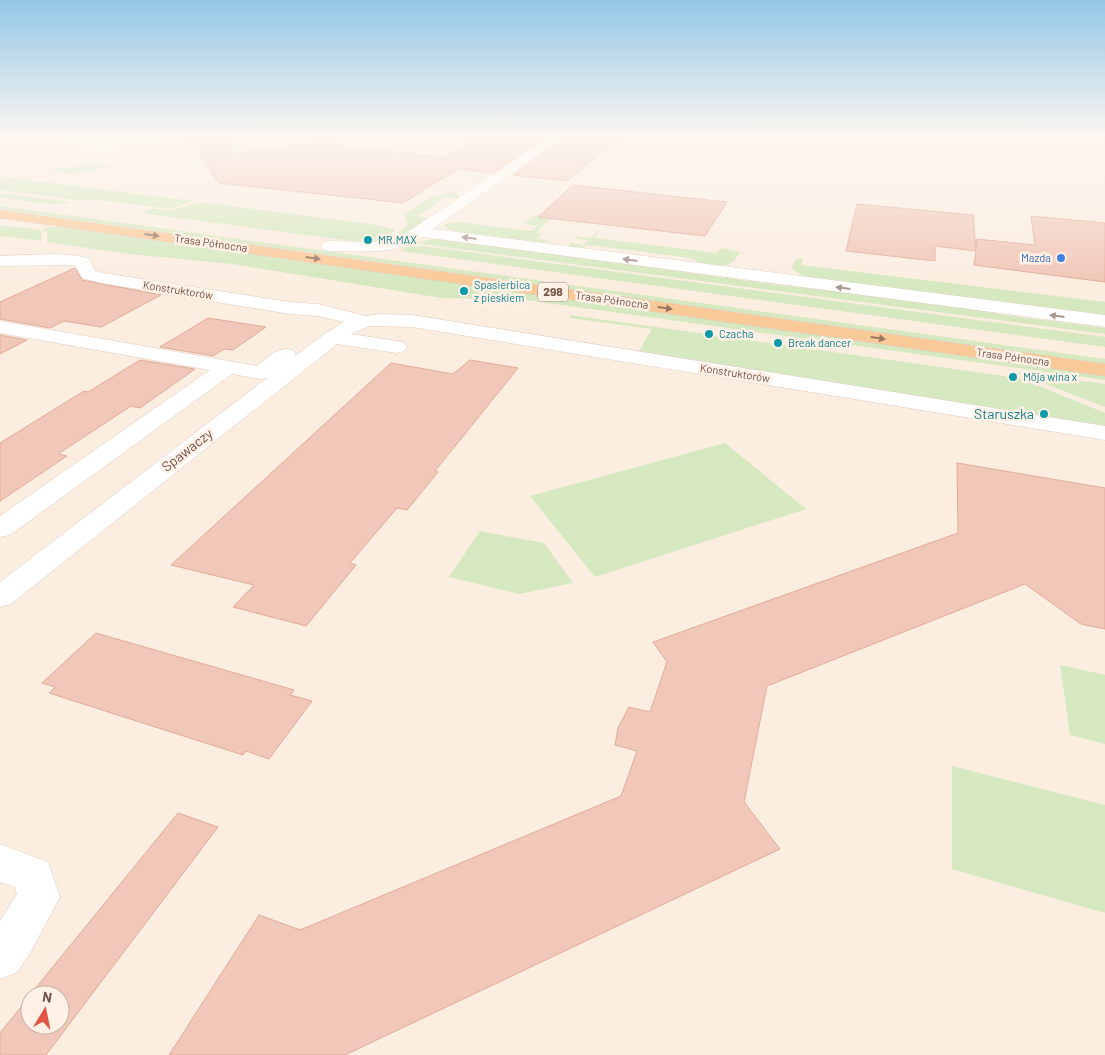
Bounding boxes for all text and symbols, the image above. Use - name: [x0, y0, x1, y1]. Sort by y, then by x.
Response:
- one-way arrow: [145, 231, 161, 239]
- street label: Trasa Północna: [174, 231, 248, 254]
- place label: MR.MAX: [378, 233, 417, 246]
- one-way arrow: [461, 233, 477, 241]
- marker: MR.MAX: [362, 234, 374, 246]
- place label: Mazda: [1021, 251, 1051, 264]
- marker: Mazda: [1055, 252, 1067, 264]
- one-way arrow: [306, 254, 322, 262]
- one-way arrow: [622, 256, 638, 264]
- street label: Konstruktorów: [142, 278, 214, 301]
- place label: Spasierbica z pieskiem: [474, 278, 530, 304]
- road number: 298: [538, 282, 568, 302]
- one-way arrow: [835, 284, 851, 292]
- marker: Spasierbica z pieskiem: [458, 285, 470, 297]
- street label: Trasa Północna: [575, 288, 649, 311]
- one-way arrow: [657, 304, 673, 312]
- one-way arrow: [1048, 312, 1064, 320]
- place label: Czacha: [719, 327, 753, 340]
- marker: Czacha: [703, 328, 715, 340]
- one-way arrow: [870, 334, 886, 342]
- place label: Break dancer: [788, 336, 851, 349]
- marker: Break dancer: [772, 337, 784, 349]
- street label: Trasa Północna: [976, 345, 1050, 368]
- street label: Konstruktorów: [699, 361, 771, 384]
- place label: Möja wina x: [1023, 370, 1077, 383]
- marker: Möja wina x: [1007, 371, 1019, 383]
- place label: Staruszka: [974, 405, 1034, 422]
- marker: Staruszka: [1038, 408, 1050, 420]
- street label: Spawaczy: [158, 424, 216, 475]
- north arrow: [20, 985, 70, 1035]
- text: N: [41, 988, 53, 1006]

